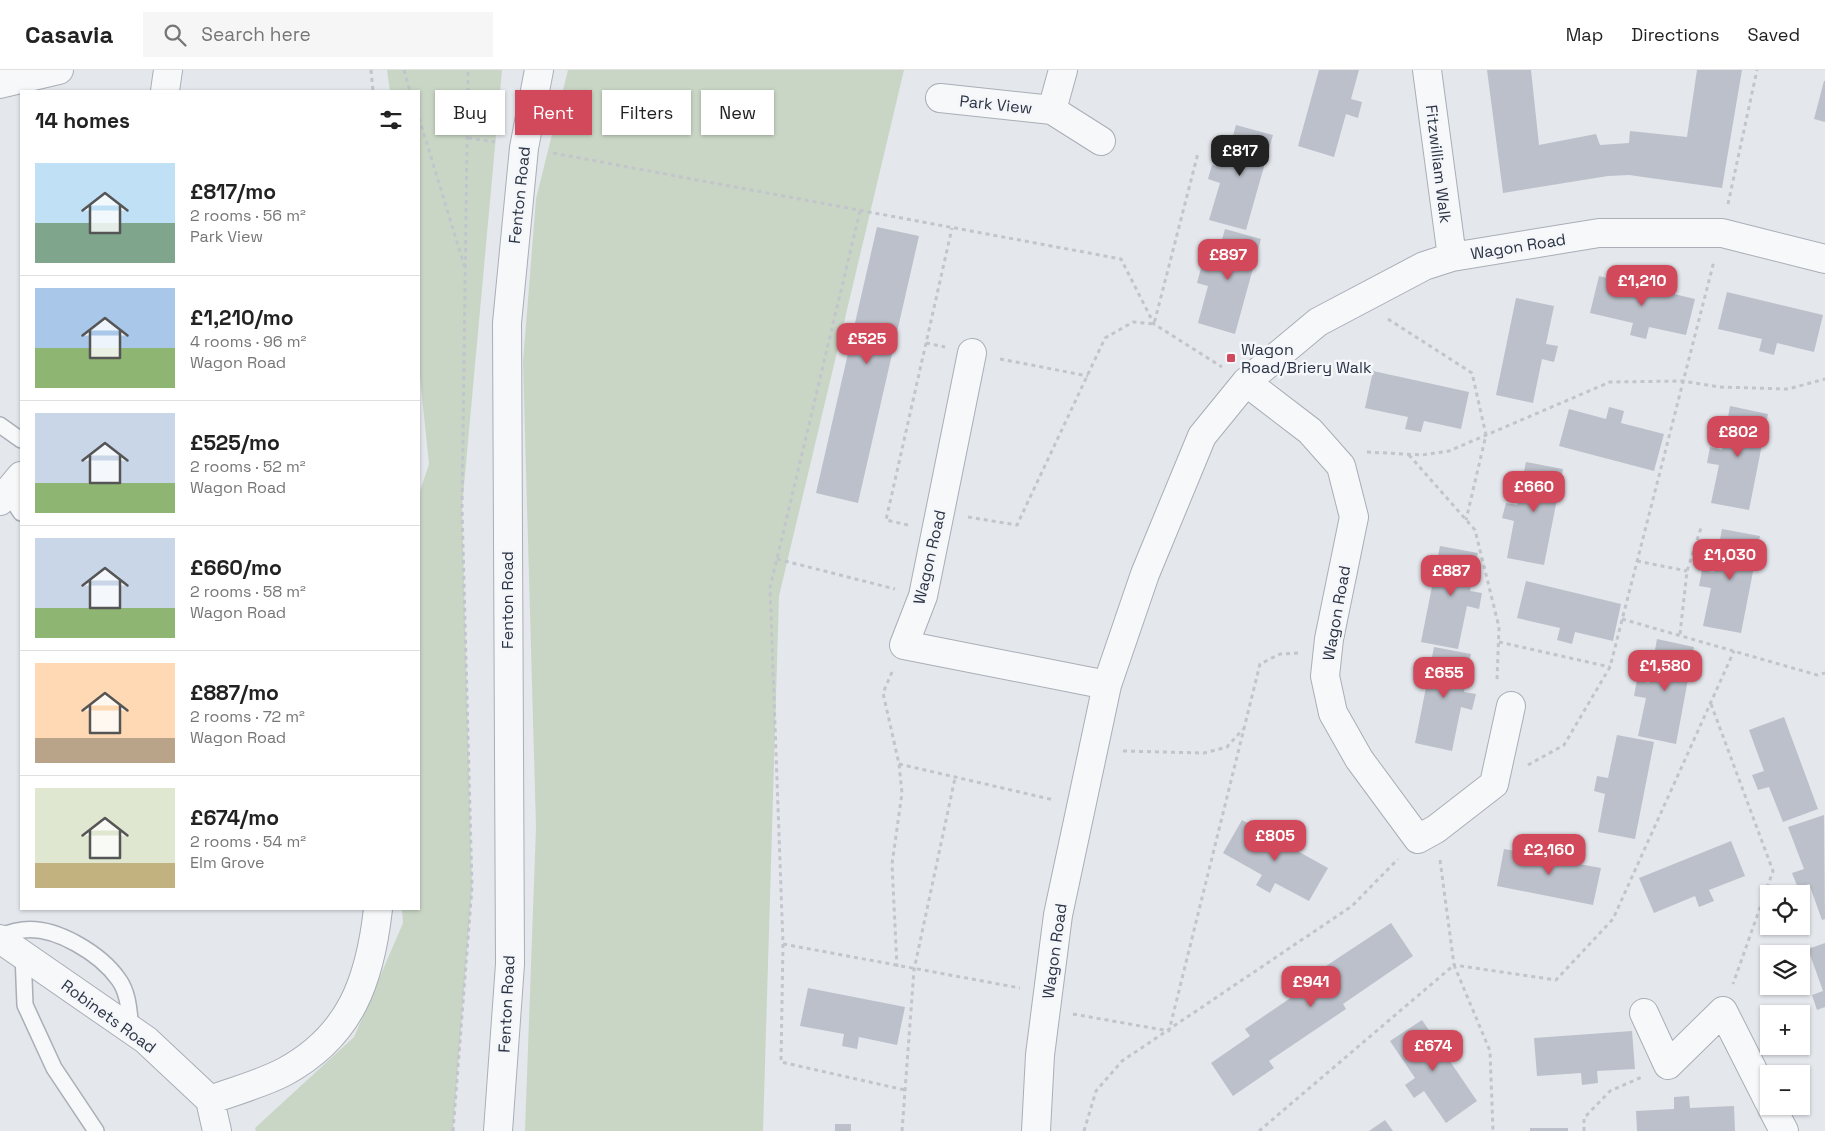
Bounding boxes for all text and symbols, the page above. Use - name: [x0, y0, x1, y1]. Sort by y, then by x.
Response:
- search box: [143, 12, 493, 57]
- text: Casavia: [25, 19, 113, 50]
- icon: search: [161, 21, 189, 49]
- text: Search here: [201, 22, 311, 47]
- text: Map: [1566, 23, 1603, 46]
- text: Directions: [1631, 23, 1720, 46]
- text: Saved: [1748, 23, 1800, 46]
- chip: Buy: [435, 90, 505, 135]
- chip: Rent: [515, 90, 592, 135]
- chip: Filters: [602, 90, 691, 135]
- chip: New: [701, 90, 774, 135]
- street label: Park View: [958, 90, 1033, 119]
- street label: Fitzwilliam Walk: [1421, 104, 1456, 225]
- icon: filters: [377, 106, 405, 134]
- text: 14 homes: [35, 107, 130, 134]
- pin: £817: [1210, 134, 1270, 177]
- text: £817: [1222, 140, 1258, 161]
- street label: Fenton Road: [504, 145, 535, 245]
- text: £817/mo: [190, 178, 276, 205]
- icon: home: [75, 183, 135, 243]
- text: 2 rooms · 56 m²: [190, 205, 306, 226]
- text: Park View: [190, 226, 263, 247]
- street label: Wagon Road: [1469, 229, 1567, 264]
- pin: £897: [1198, 238, 1258, 281]
- text: £897: [1209, 244, 1247, 265]
- pin: £1,210: [1601, 264, 1683, 307]
- text: £1,210: [1617, 270, 1667, 291]
- text: £1,210/mo: [190, 304, 294, 331]
- icon: home: [75, 308, 135, 368]
- pin: £525: [837, 322, 897, 365]
- text: £525: [848, 328, 886, 349]
- text: 4 rooms · 96 m²: [190, 331, 306, 352]
- place label: Wagon Road/Briery Walk: [1241, 339, 1372, 378]
- text: Wagon Road: [190, 352, 286, 373]
- marker: Wagon Road/Briery Walk: [1225, 352, 1237, 364]
- pin: £802: [1708, 416, 1768, 458]
- text: £802: [1718, 421, 1758, 442]
- text: £525/mo: [190, 429, 280, 456]
- icon: home: [75, 433, 135, 493]
- text: 2 rooms · 52 m²: [190, 456, 306, 477]
- pin: £660: [1504, 470, 1564, 513]
- text: £660: [1514, 476, 1554, 497]
- text: Wagon Road: [190, 477, 286, 498]
- street label: Wagon Road: [908, 508, 951, 606]
- pin: £1,030: [1689, 538, 1771, 581]
- text: £1,030: [1704, 544, 1756, 565]
- street label: Fenton Road: [497, 551, 518, 649]
- text: £660/mo: [190, 554, 282, 581]
- pin: £887: [1421, 554, 1481, 597]
- icon: home: [75, 558, 135, 618]
- text: £887: [1432, 560, 1470, 581]
- street label: Wagon Road: [1318, 564, 1355, 662]
- text: 2 rooms · 58 m²: [190, 581, 306, 602]
- text: Wagon Road: [190, 602, 286, 623]
- pin: £1,580: [1624, 650, 1706, 692]
- text: £1,580: [1639, 655, 1691, 676]
- pin: £655: [1414, 656, 1474, 699]
- text: £655: [1424, 662, 1464, 683]
- text: £887/mo: [190, 679, 279, 706]
- icon: home: [75, 683, 135, 743]
- text: 2 rooms · 72 m²: [190, 706, 305, 727]
- text: Wagon Road: [190, 727, 286, 748]
- text: £674/mo: [190, 804, 279, 831]
- icon: home: [75, 808, 135, 868]
- pin: £805: [1245, 820, 1305, 862]
- text: £805: [1255, 825, 1295, 846]
- text: 2 rooms · 54 m²: [190, 831, 306, 852]
- pin: £2,160: [1508, 834, 1590, 876]
- text: £2,160: [1523, 839, 1575, 860]
- text: Elm Grove: [190, 852, 264, 873]
- map controls: [1760, 885, 1810, 1115]
- button: locate: [1760, 885, 1810, 935]
- street label: Wagon Road: [1037, 902, 1072, 1000]
- button: layers: [1760, 945, 1810, 995]
- street label: Fenton Road: [493, 955, 520, 1053]
- pin: £941: [1281, 966, 1341, 1008]
- text: £941: [1293, 971, 1329, 992]
- street label: Robinets Road: [57, 975, 160, 1058]
- button: +: [1760, 1005, 1810, 1055]
- pin: £674: [1403, 1030, 1463, 1072]
- text: £674: [1414, 1035, 1452, 1056]
- button: −: [1760, 1065, 1810, 1115]

